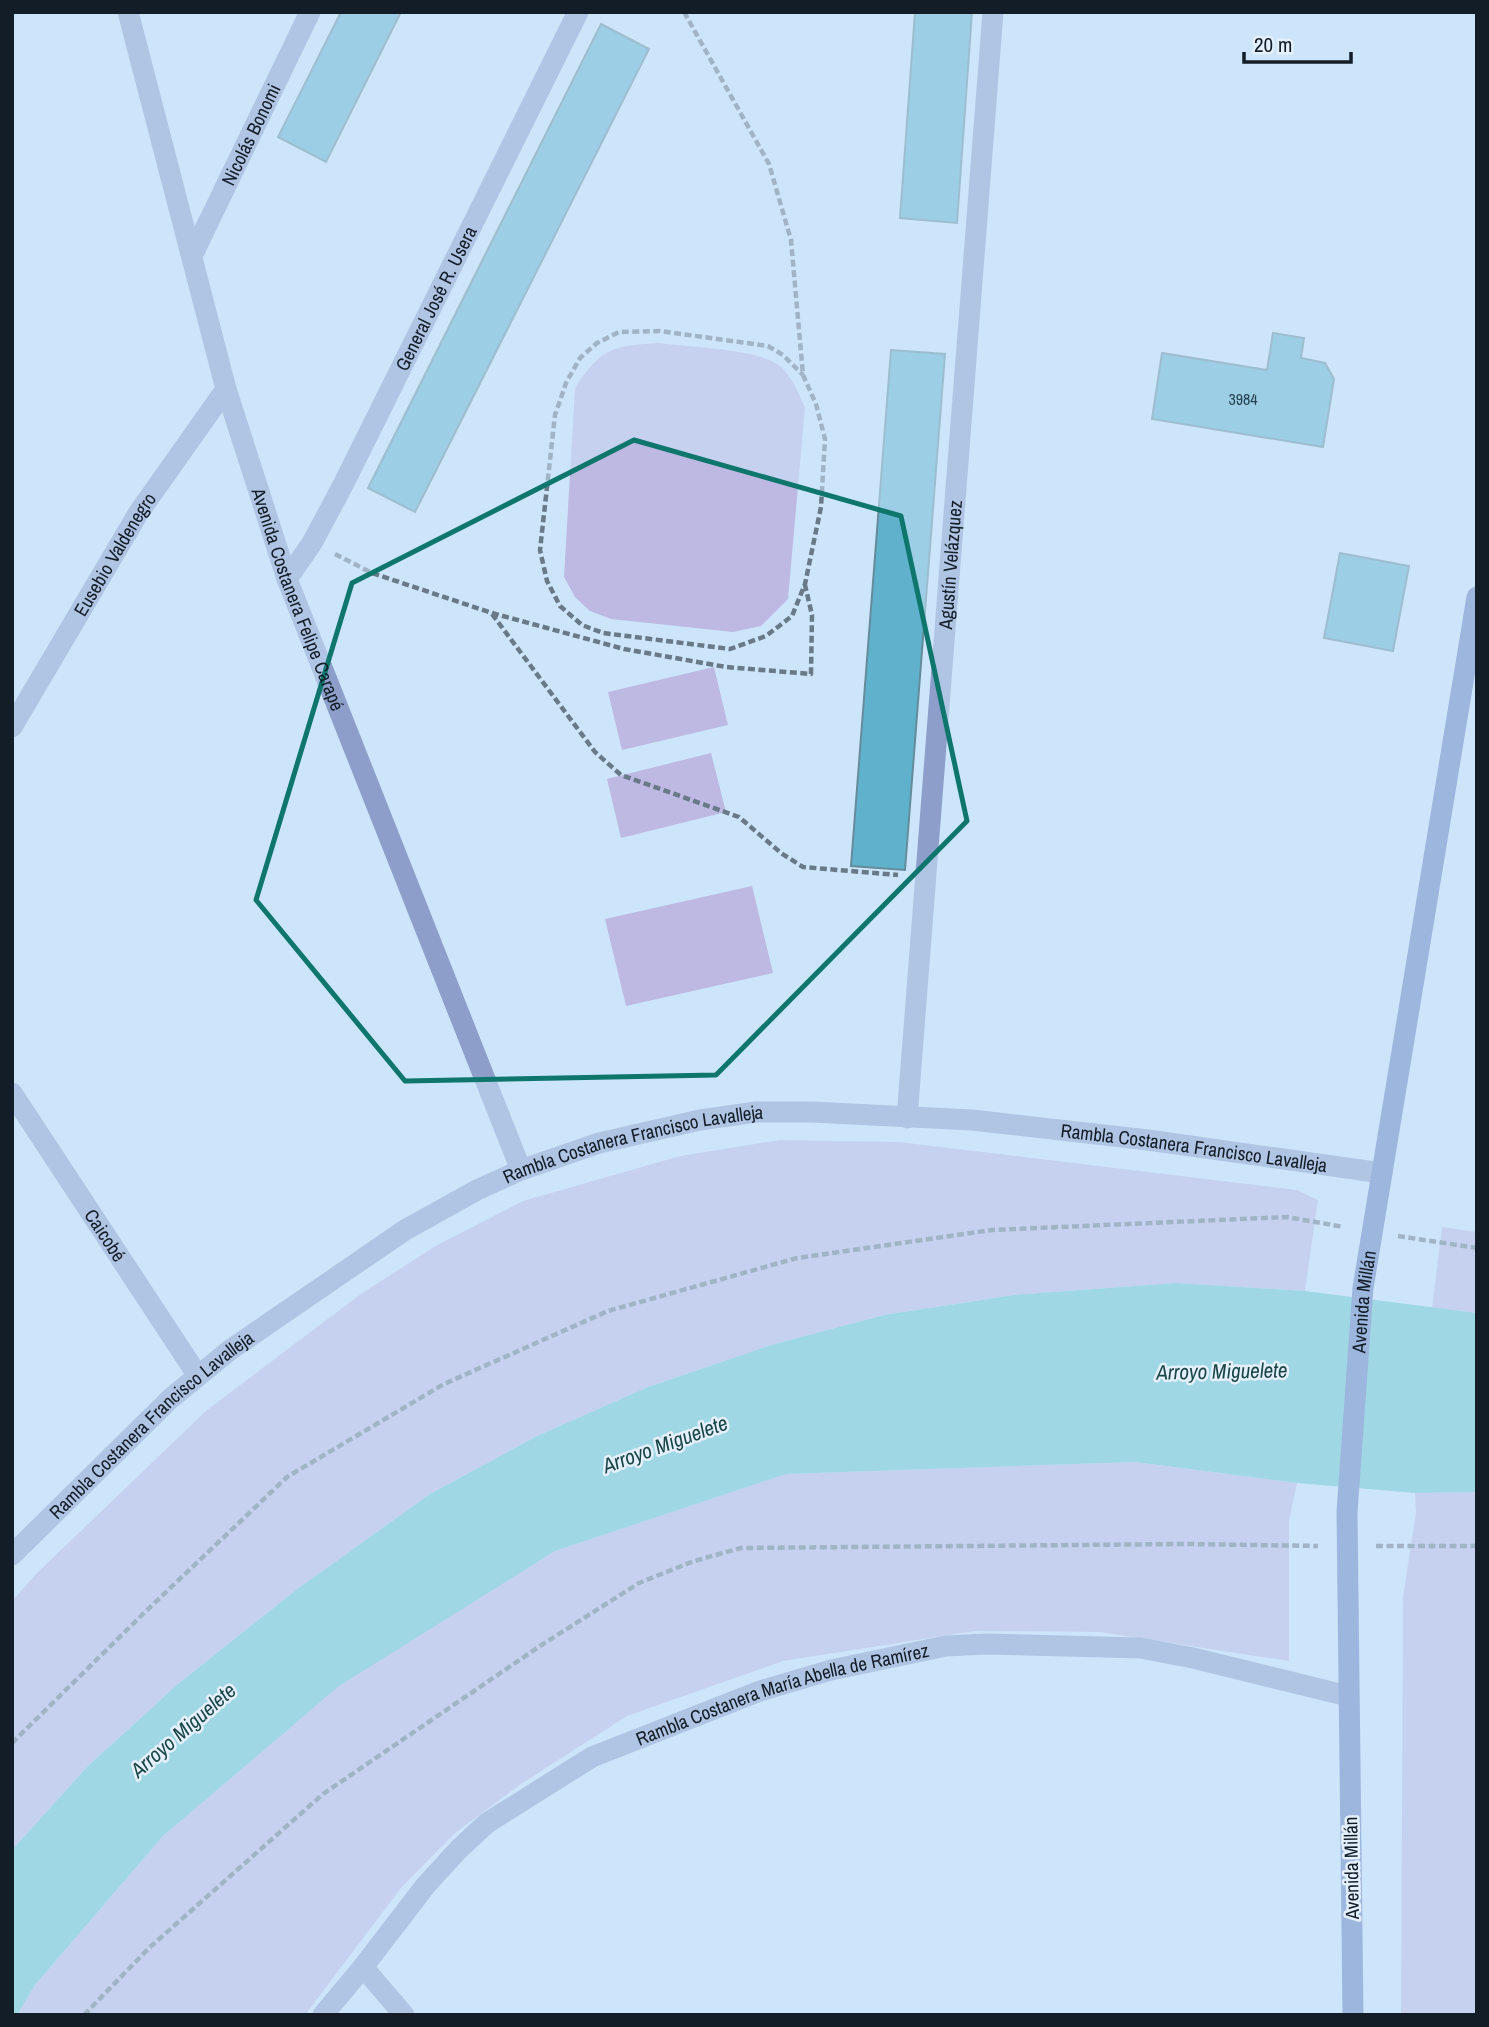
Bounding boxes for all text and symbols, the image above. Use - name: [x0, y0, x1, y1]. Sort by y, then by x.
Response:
- scale bar: [1244, 21, 1351, 65]
- text: 20 m: [1254, 30, 1292, 59]
- street label: Nicolás Bonomi: [215, 79, 286, 190]
- street label: General José R. Usera: [389, 221, 483, 375]
- house number: 3984: [1228, 388, 1258, 410]
- street label: Avenida Costanera Felipe Carapé: [245, 484, 351, 715]
- street label: Eusebio Valdenegro: [67, 487, 162, 621]
- street label: Agustín Velázquez: [932, 499, 968, 631]
- street label: Rambla Costanera Francisco Lavalleja: [499, 1099, 764, 1190]
- street label: Rambla Costanera Francisco Lavalleja: [1059, 1117, 1329, 1178]
- street label: Caicobé: [79, 1204, 132, 1266]
- street label: Avenida Millán: [1345, 1249, 1382, 1355]
- street label: Rambla Costanera Francisco Lavalleja: [43, 1324, 259, 1524]
- water label: Arroyo Miguelete: [1155, 1355, 1288, 1387]
- water label: Arroyo Miguelete: [597, 1408, 732, 1480]
- street label: Rambla Costanera María Abella de Ramírez: [632, 1637, 931, 1752]
- water label: Arroyo Miguelete: [123, 1676, 242, 1785]
- street label: Avenida Millán: [1337, 1816, 1365, 1921]

